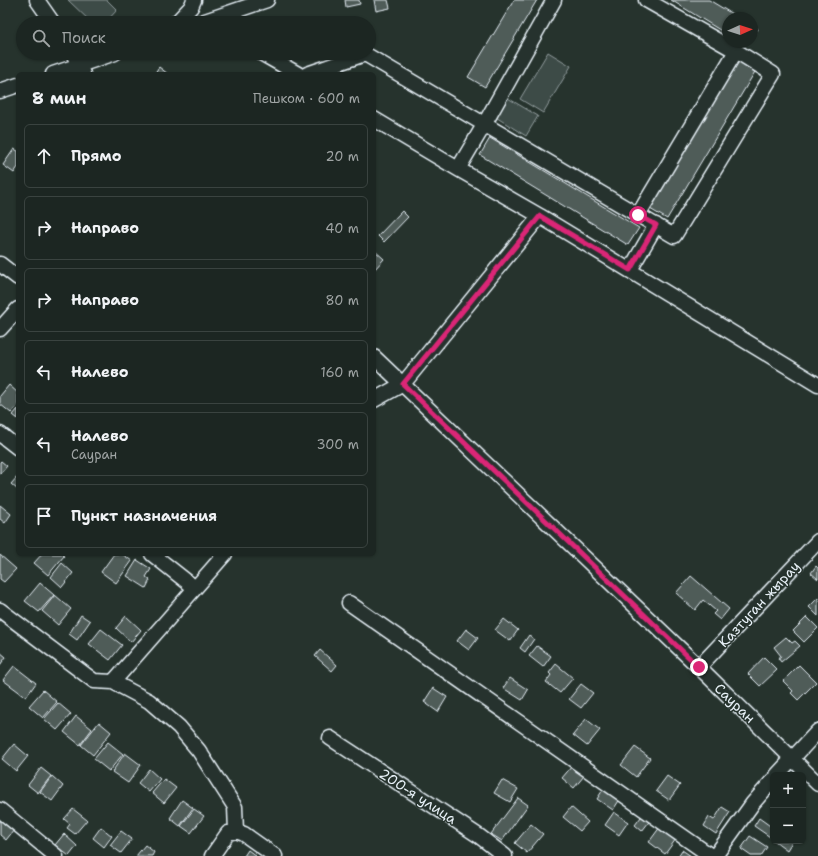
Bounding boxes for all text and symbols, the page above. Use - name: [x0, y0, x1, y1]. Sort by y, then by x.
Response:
- north arrow: [722, 12, 758, 48]
- search box: [16, 16, 376, 60]
- icon: search: [30, 27, 52, 49]
- text: Поиск: [62, 28, 106, 48]
- text: 8 мин: [32, 87, 87, 109]
- text: Пешком · 600 m: [253, 90, 360, 107]
- icon: ahead: [33, 145, 55, 167]
- text: Прямо: [71, 146, 121, 166]
- text: 20 m: [326, 148, 359, 165]
- route start: [629, 206, 647, 224]
- icon: right: [33, 217, 55, 239]
- text: Направо: [71, 218, 139, 238]
- text: 40 m: [325, 220, 359, 237]
- icon: right: [33, 289, 55, 311]
- text: Направо: [71, 290, 139, 310]
- text: 80 m: [325, 292, 359, 309]
- icon: left: [33, 361, 55, 383]
- text: Налево: [71, 362, 129, 382]
- text: 160 m: [321, 364, 359, 381]
- text: Налево: [71, 426, 129, 446]
- icon: left: [33, 433, 55, 455]
- text: 300 m: [316, 436, 359, 453]
- text: Сауран: [71, 446, 117, 463]
- icon: arrive: [33, 505, 55, 527]
- text: Пункт назначения: [71, 506, 217, 526]
- street label: Казтуган жырау: [714, 557, 804, 651]
- route end: [690, 658, 708, 676]
- street label: Сауран: [711, 679, 759, 727]
- street label: 200-я улица: [376, 764, 460, 828]
- map controls: [770, 772, 806, 844]
- button: +: [770, 772, 806, 808]
- button: −: [770, 808, 806, 844]

